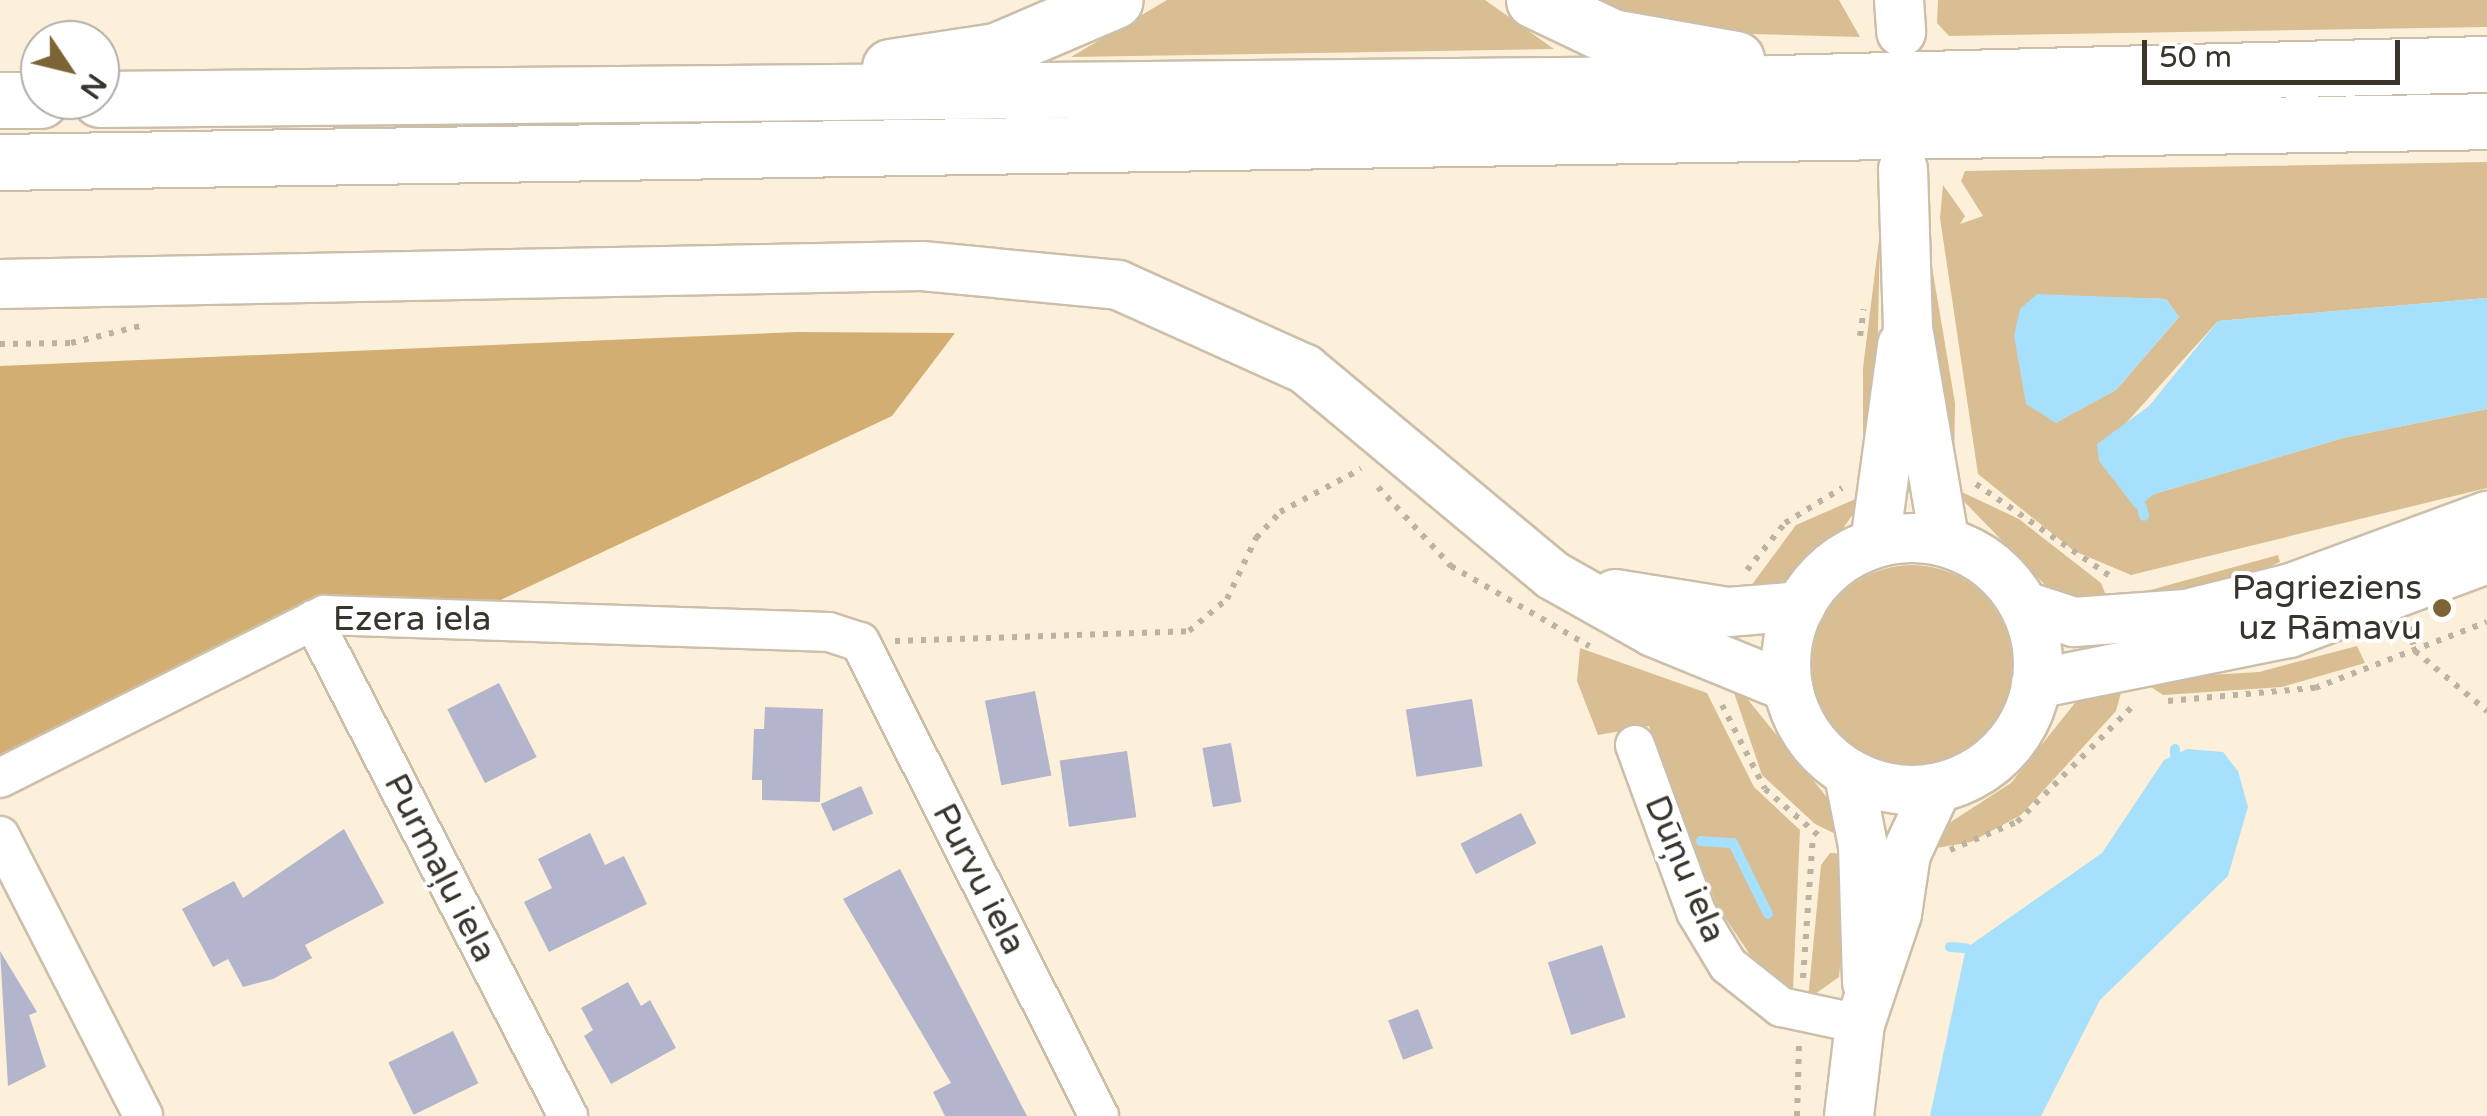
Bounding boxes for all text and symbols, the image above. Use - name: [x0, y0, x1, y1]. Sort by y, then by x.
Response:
- north arrow: [20, 20, 120, 120]
- scale bar: [2147, 20, 2404, 82]
- text: 50 m: [2159, 39, 2232, 76]
- text: N: [73, 67, 113, 105]
- place label: Pagrieziens uz Rāmavu: [2232, 567, 2422, 649]
- marker: Pagrieziens uz Rāmavu: [2431, 597, 2453, 619]
- street label: Ezera iela: [333, 598, 491, 640]
- street label: Purmaļu iela: [375, 767, 505, 969]
- street label: Dūņu iela: [1635, 789, 1735, 949]
- street label: Purvu iela: [923, 796, 1035, 962]

